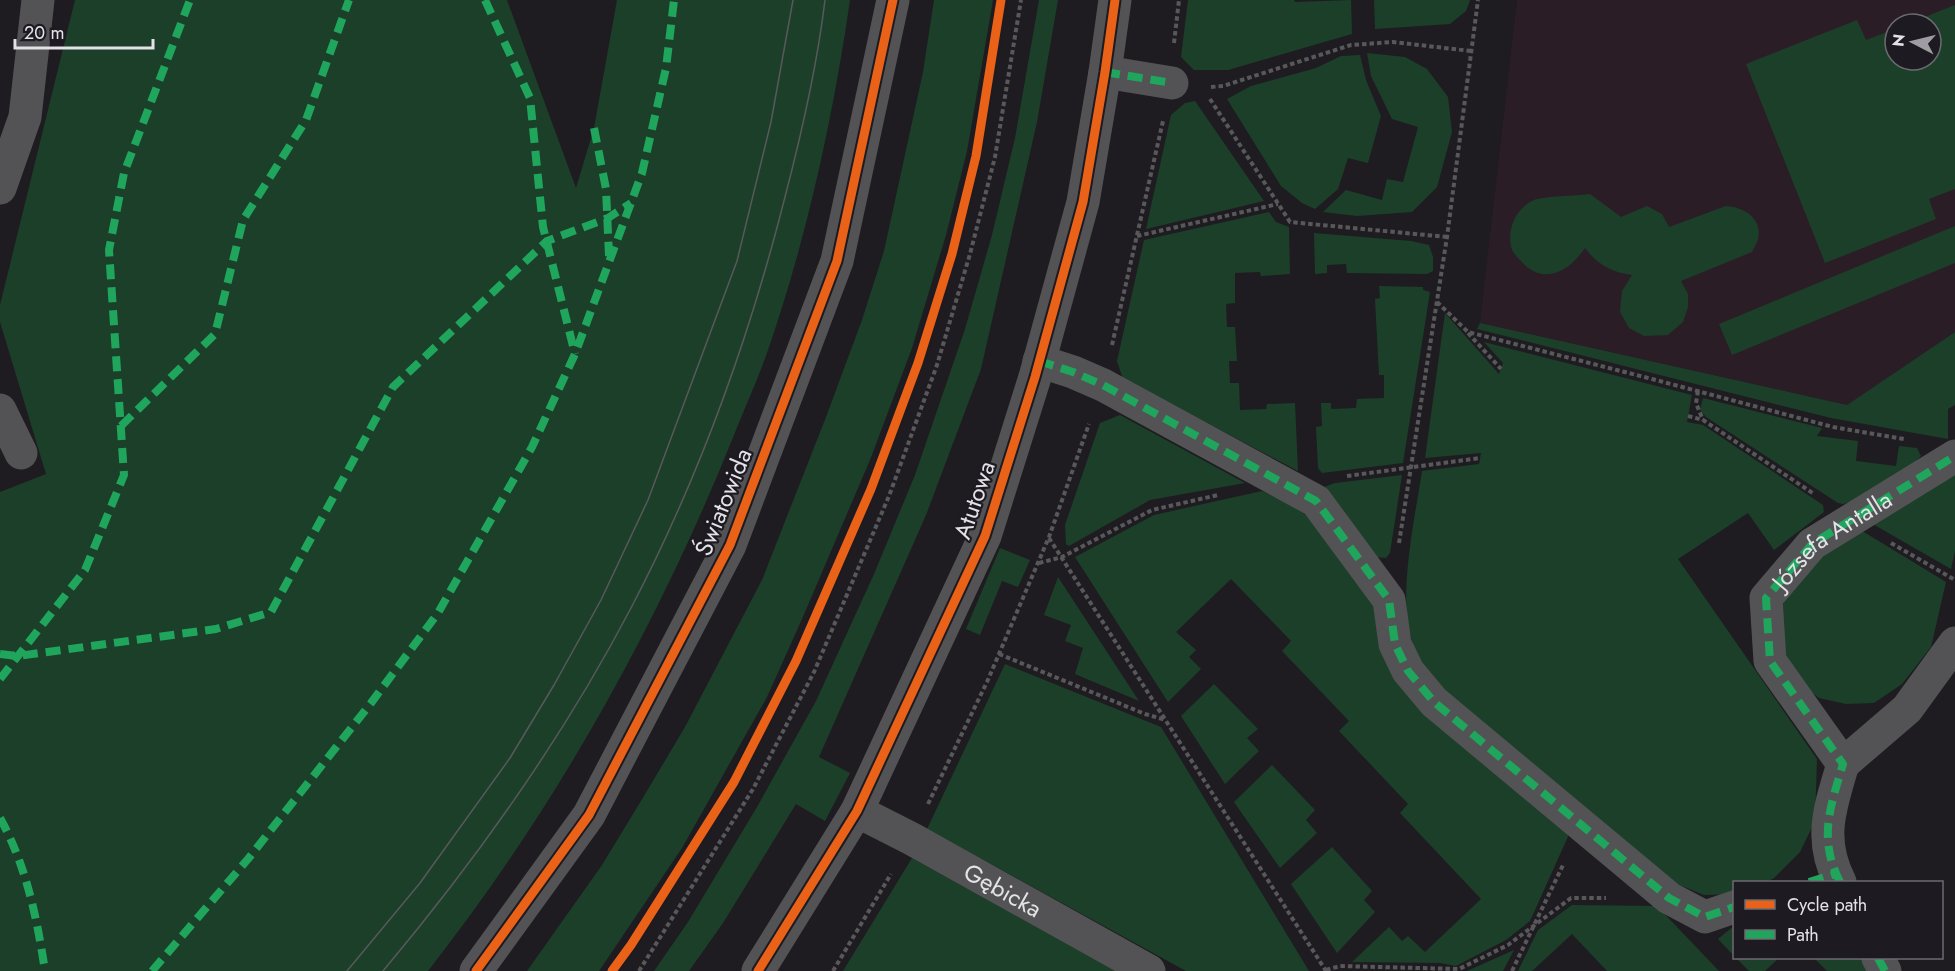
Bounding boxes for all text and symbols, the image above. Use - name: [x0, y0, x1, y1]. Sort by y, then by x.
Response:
- scale bar: [15, 12, 153, 50]
- north arrow: [1883, 12, 1943, 72]
- text: 20 m: [24, 20, 64, 46]
- text: N: [1886, 33, 1911, 48]
- street label: Światowida: [686, 443, 760, 561]
- street label: Atutowa: [944, 456, 1004, 544]
- street label: Józsefa Antalla: [1761, 482, 1898, 599]
- street label: Gębicka: [958, 854, 1049, 926]
- legend: [1733, 881, 1943, 959]
- text: Cycle path: [1787, 892, 1867, 918]
- text: Path: [1787, 922, 1819, 948]

